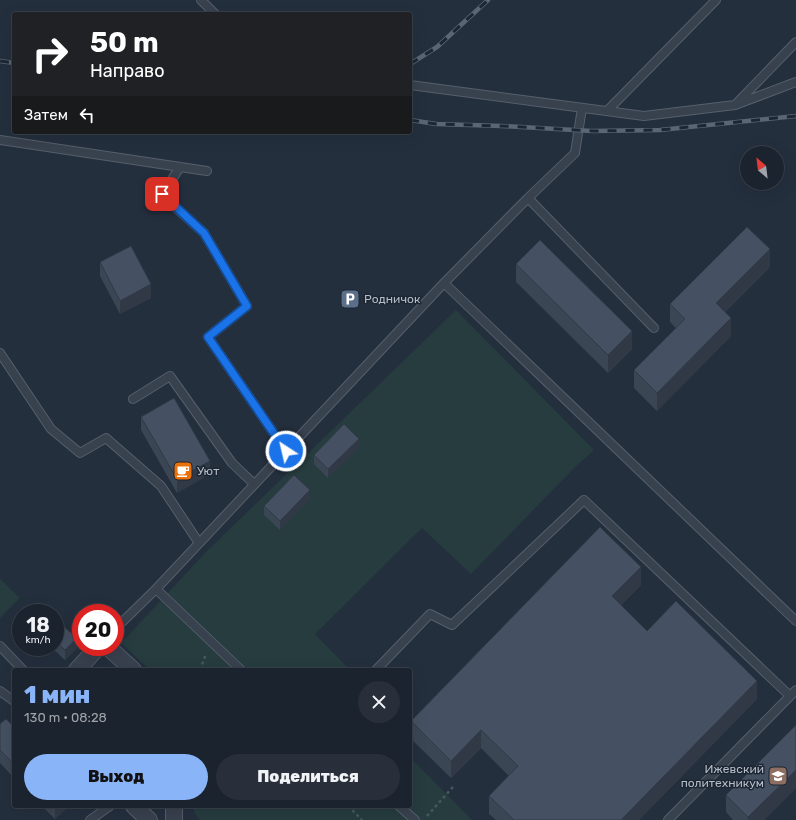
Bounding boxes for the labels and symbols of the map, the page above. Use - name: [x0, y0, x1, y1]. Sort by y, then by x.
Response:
- north arrow: [740, 146, 784, 190]
- pin: [145, 177, 179, 211]
- parking icon: Родничок: [339, 288, 361, 310]
- place label: Родничок: [364, 292, 421, 306]
- position arrow: [265, 430, 307, 472]
- cafe icon: Уют: [172, 460, 194, 482]
- place label: Уют: [197, 464, 219, 478]
- speed limit sign: 20: [72, 604, 124, 656]
- place label: Ижевский политехникум: [681, 762, 764, 790]
- school or university icon: Ижевский политехникум: [767, 765, 789, 787]

